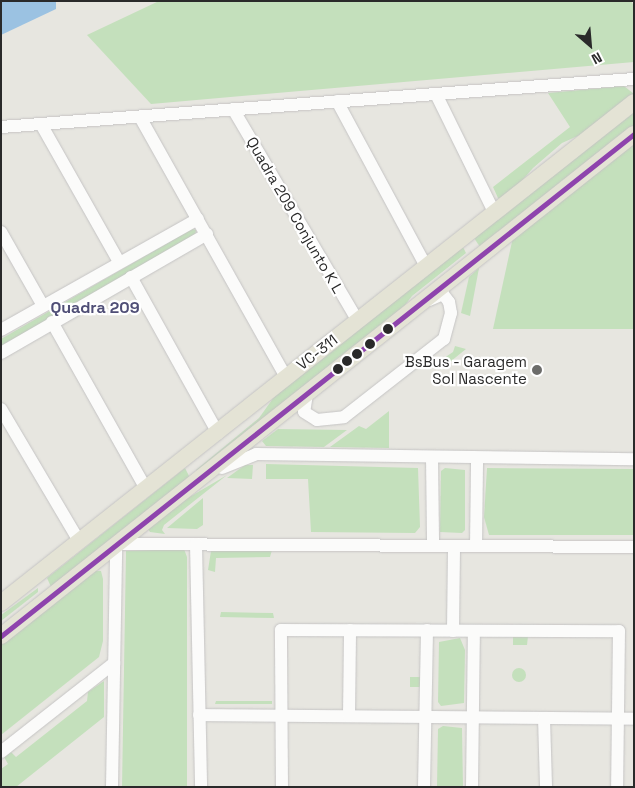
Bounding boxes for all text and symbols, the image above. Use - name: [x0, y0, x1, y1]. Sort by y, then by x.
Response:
- north arrow: [565, 20, 615, 70]
- text: N: [589, 48, 605, 69]
- street label: Quadra 209 Conjunto K L: [243, 134, 347, 296]
- district label: Quadra 209: [50, 298, 140, 318]
- unlabelled marker: [383, 324, 393, 334]
- street label: VC-311: [293, 330, 341, 374]
- unlabelled marker: [365, 339, 375, 349]
- unlabelled marker: [352, 349, 362, 359]
- place label: BsBus - Garagem Sol Nascente: [404, 352, 527, 387]
- unlabelled marker: [342, 356, 352, 366]
- unlabelled marker: [333, 364, 343, 374]
- marker: BsBus - Garagem Sol Nascente: [531, 364, 543, 376]

